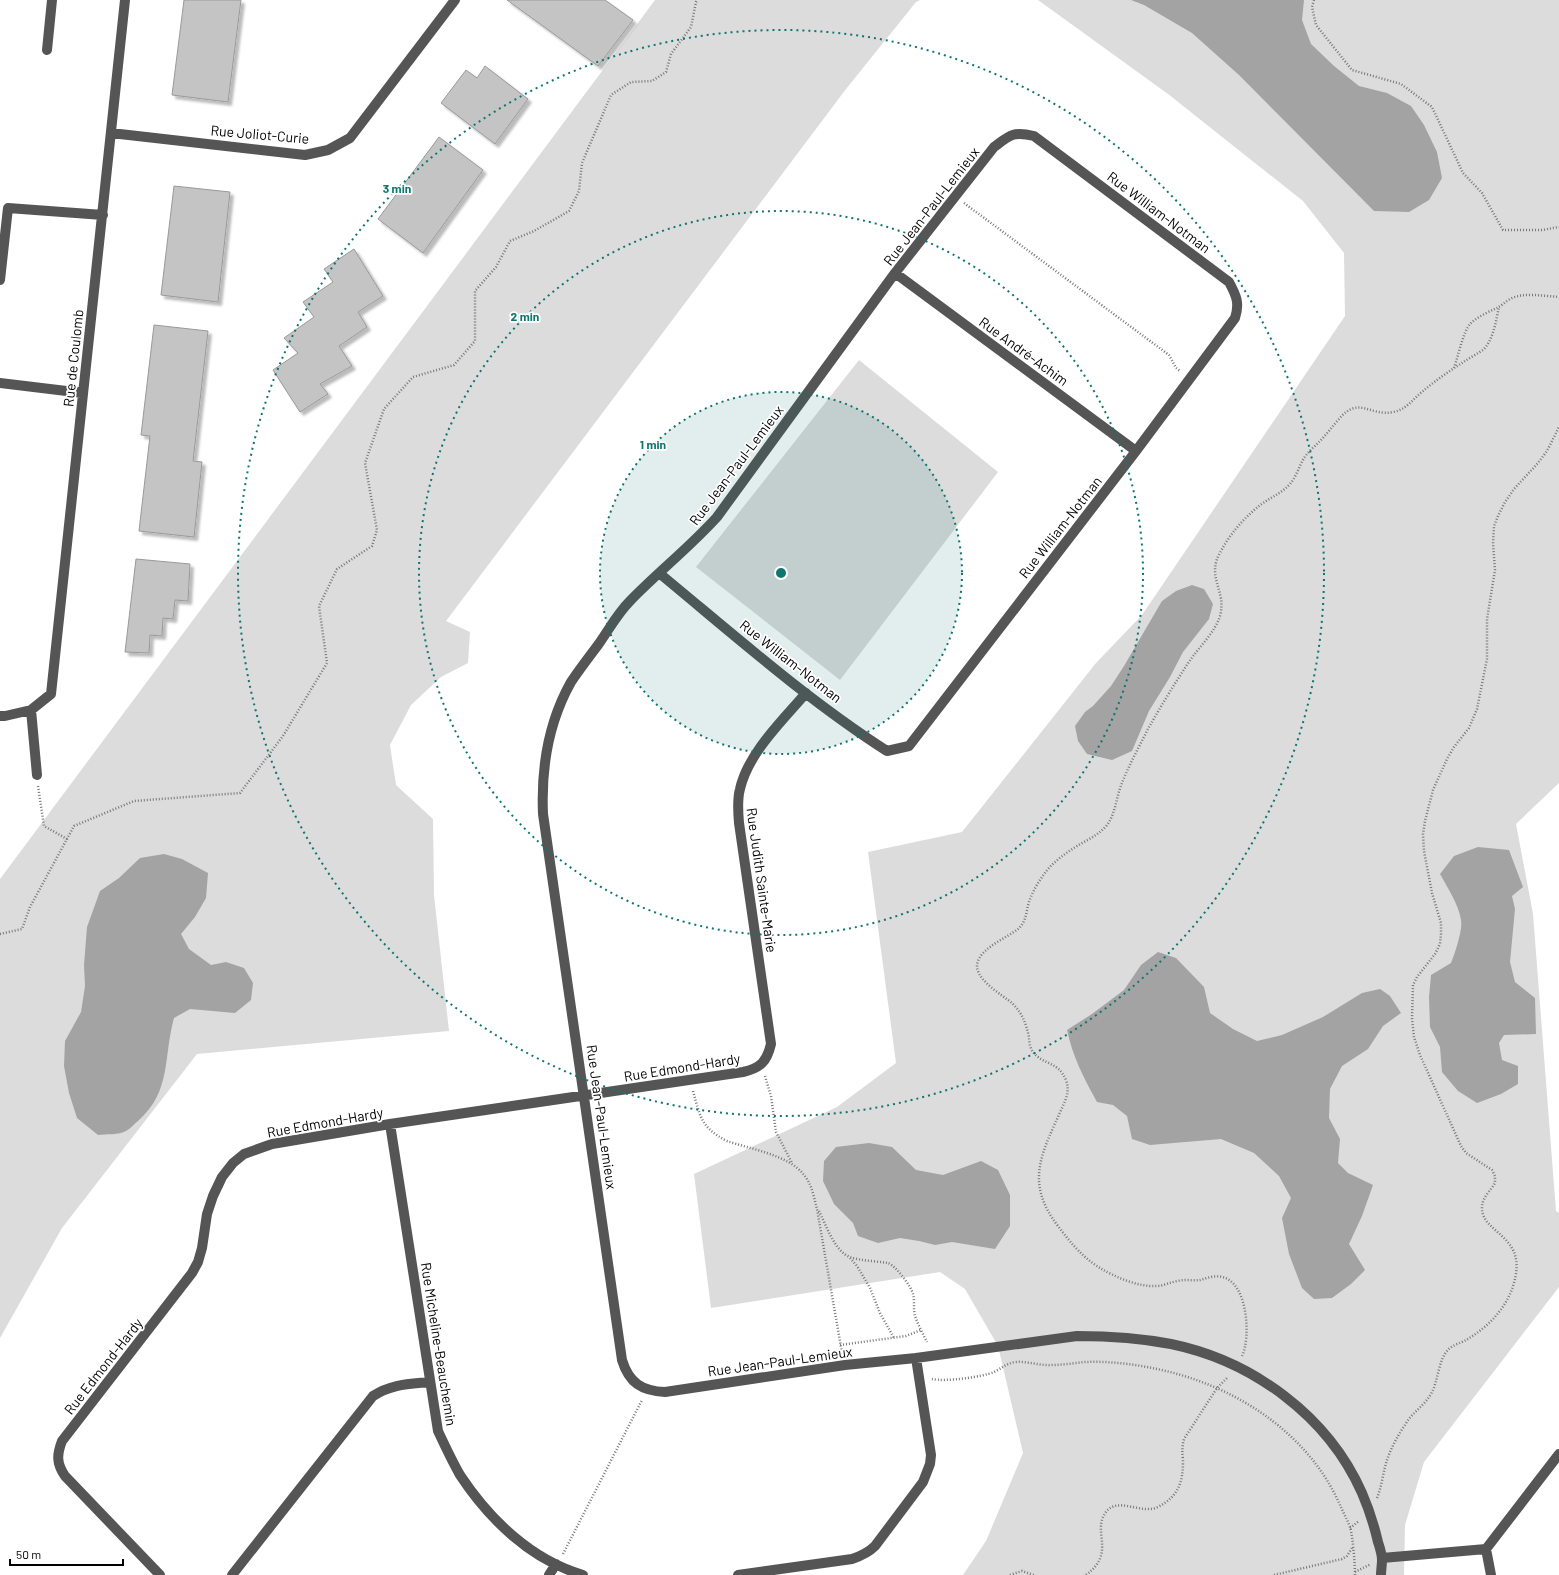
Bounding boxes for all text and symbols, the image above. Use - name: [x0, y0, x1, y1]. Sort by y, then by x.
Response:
- street label: Rue Joliot-Curie: [210, 121, 310, 147]
- street label: Rue Jean-Paul-Lemieux: [879, 143, 983, 269]
- street label: Rue William-Notman: [1104, 168, 1214, 256]
- text: 3 min: [383, 181, 411, 195]
- street label: Rue de Coulomb: [59, 308, 87, 408]
- text: 2 min: [511, 309, 539, 323]
- street label: Rue André-Achim: [976, 313, 1072, 389]
- street label: Rue Jean-Paul-Lemieux: [685, 401, 787, 528]
- text: 1 min: [640, 437, 666, 451]
- street label: Rue William-Notman: [1015, 473, 1105, 581]
- centre of rings: [774, 566, 788, 580]
- street label: Rue William-Notman: [737, 616, 845, 706]
- street label: Rue Judith Sainte-Marie: [743, 806, 781, 954]
- street label: Rue Jean-Paul-Lemieux: [583, 1044, 621, 1191]
- street label: Rue Edmond-Hardy: [623, 1049, 742, 1085]
- street label: Rue Edmond-Hardy: [266, 1103, 385, 1141]
- street label: Rue Micheline-Beauchemin: [418, 1261, 460, 1427]
- street label: Rue Edmond-Hardy: [60, 1314, 146, 1418]
- street label: Rue Jean-Paul-Lemieux: [707, 1342, 854, 1380]
- scale bar: [10, 1541, 123, 1567]
- text: 50 m: [16, 1547, 41, 1561]

